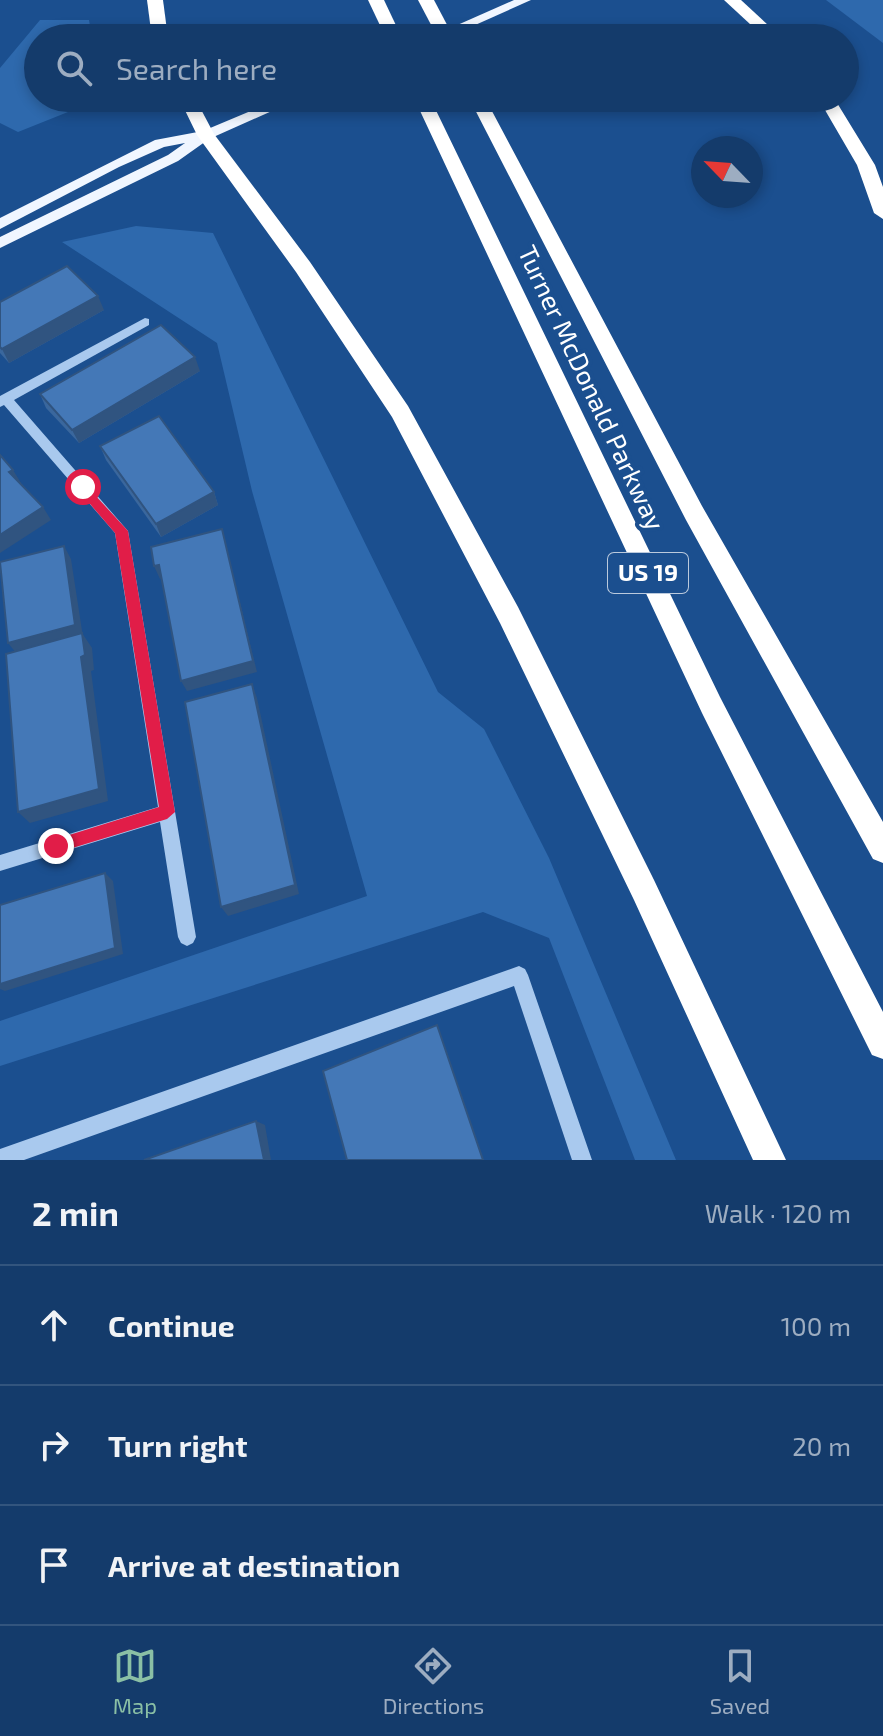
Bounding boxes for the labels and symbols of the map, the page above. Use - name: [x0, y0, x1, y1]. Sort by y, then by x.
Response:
- north arrow: [691, 136, 763, 208]
- street label: Turner McDonald Parkway: [513, 240, 672, 535]
- route start: [65, 469, 101, 505]
- road number: US 19: [608, 553, 688, 593]
- route end: [38, 828, 74, 864]

